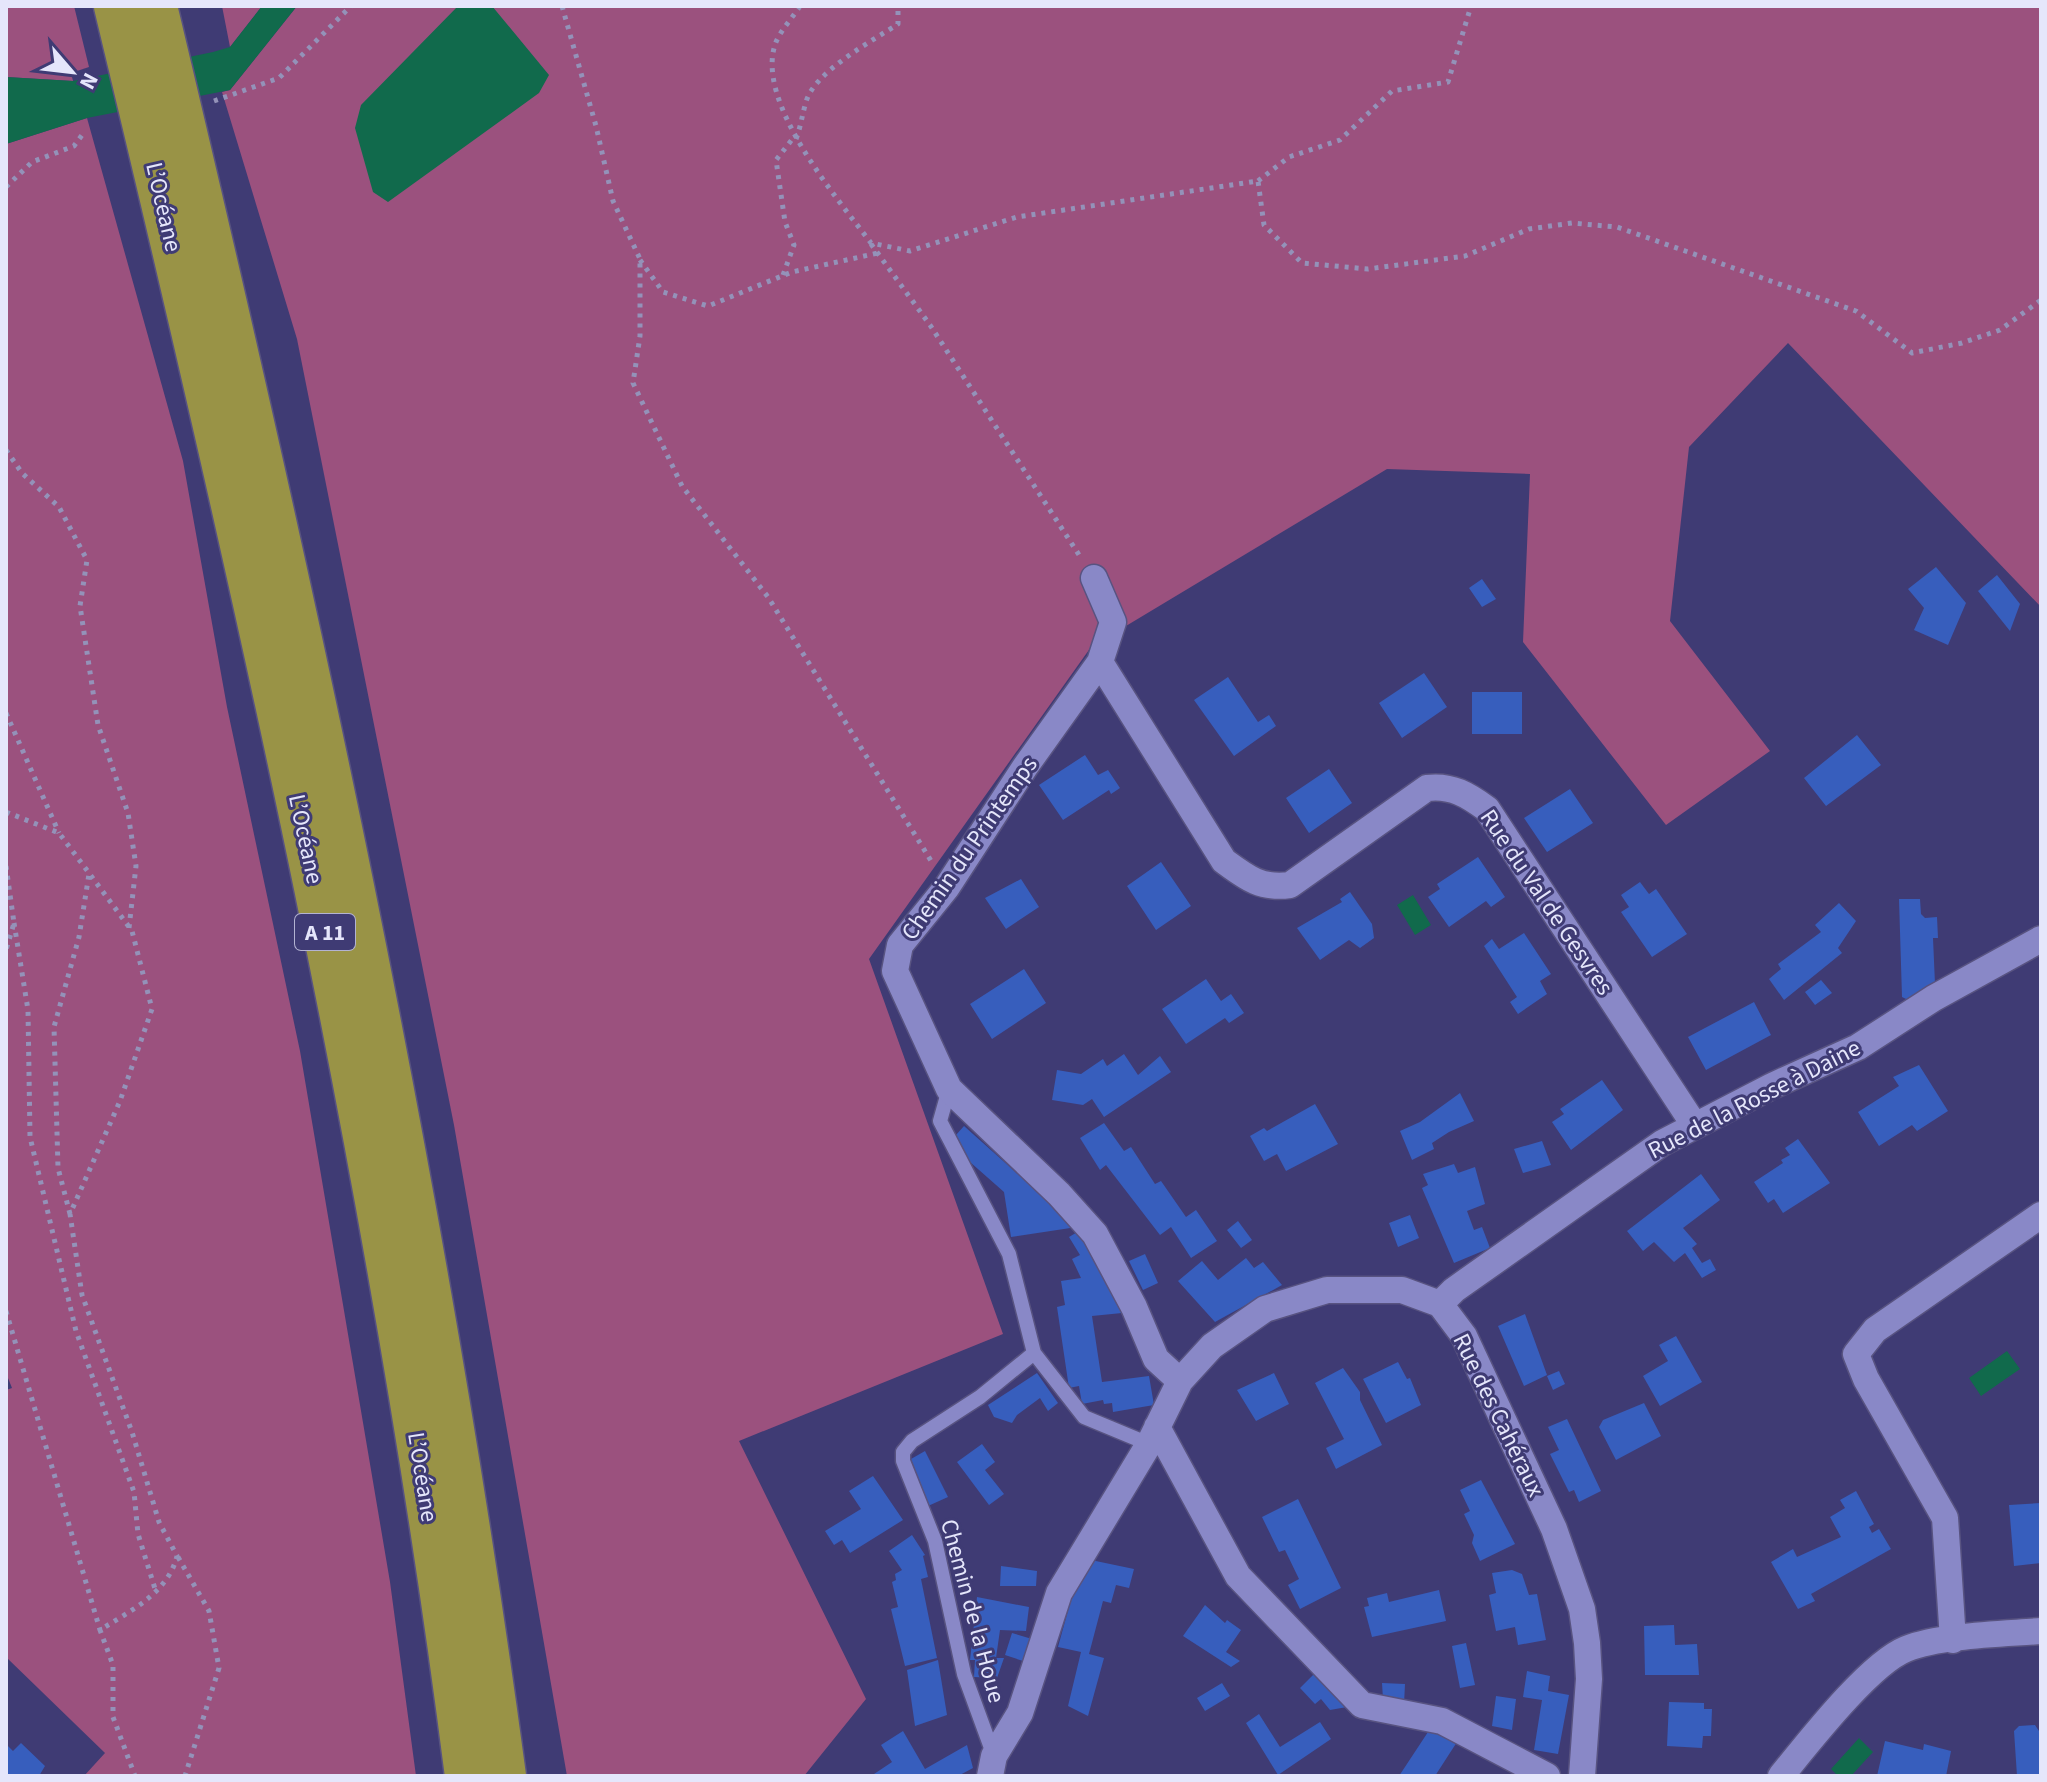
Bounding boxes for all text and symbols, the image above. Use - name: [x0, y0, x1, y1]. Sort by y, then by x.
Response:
- north arrow: [32, 32, 112, 112]
- text: N: [71, 67, 106, 95]
- street label: L’Océane: [136, 159, 191, 255]
- street label: Chemin du Printemps: [893, 749, 1046, 947]
- street label: L’Océane: [279, 791, 332, 887]
- street label: Rue du Val de Gesvres: [1471, 802, 1622, 1002]
- road number: A 11: [295, 914, 355, 950]
- street label: Rue de la Rosse à Daine: [1642, 1031, 1867, 1168]
- street label: Rue des Cahéraux: [1444, 1328, 1553, 1503]
- street label: L’Océane: [398, 1429, 447, 1525]
- street label: Chemin de la Houe: [931, 1515, 1014, 1707]

